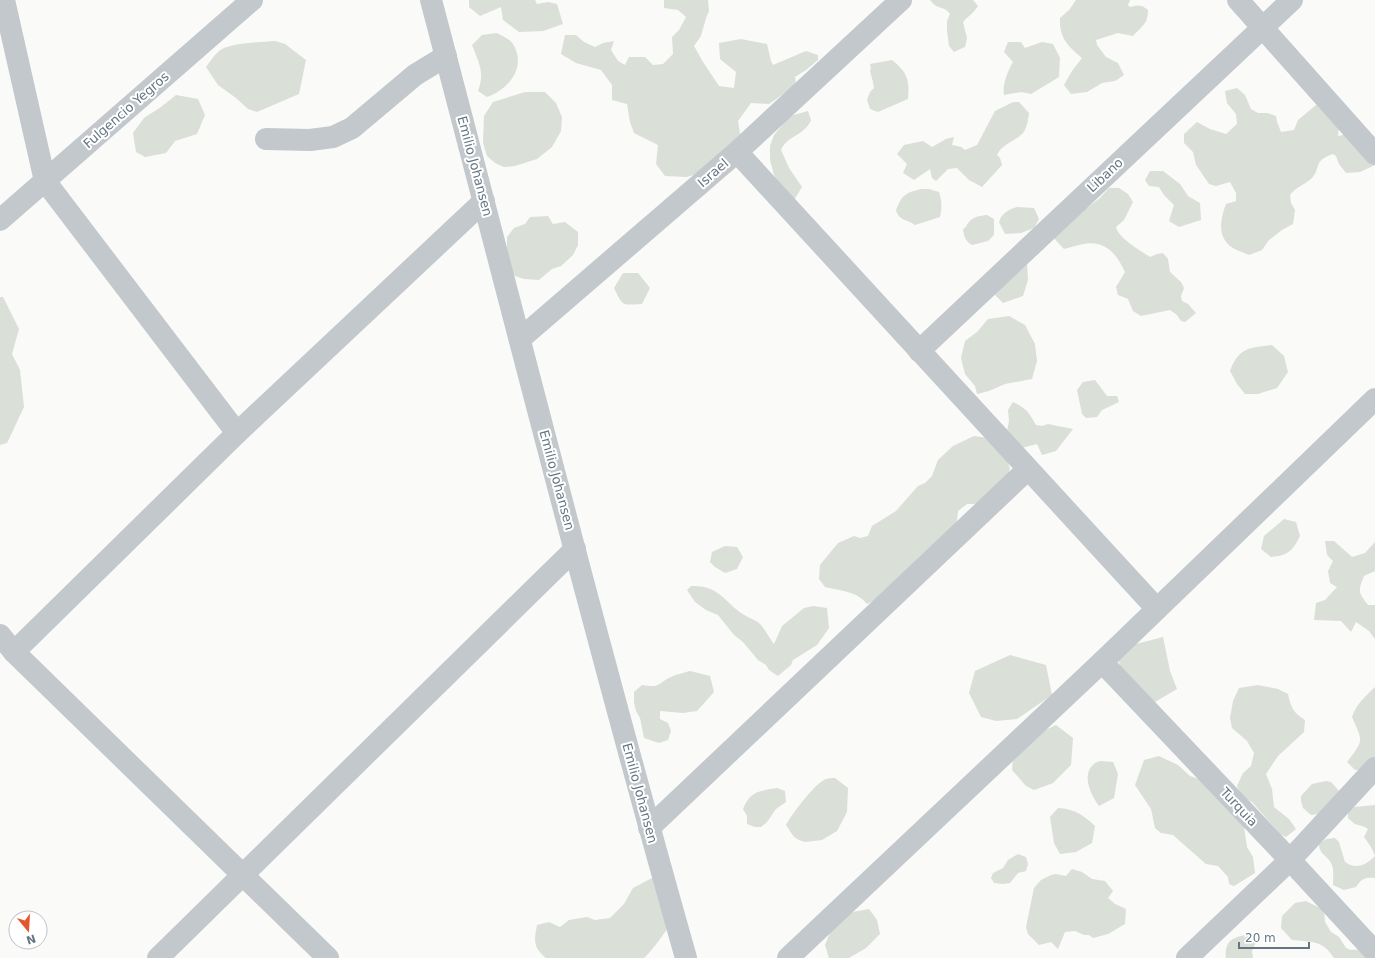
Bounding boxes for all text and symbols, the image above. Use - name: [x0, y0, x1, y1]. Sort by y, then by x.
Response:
- street label: Fulgencio Yegros: [80, 69, 172, 151]
- street label: Emilio Johansen: [454, 114, 496, 218]
- street label: Libano: [1084, 155, 1126, 195]
- street label: Israel: [695, 156, 731, 190]
- street label: Emilio Johansen: [536, 428, 578, 532]
- street label: Emilio Johansen: [619, 741, 661, 845]
- street label: Turquia: [1217, 784, 1261, 829]
- north arrow: [8, 910, 48, 950]
- scale bar: [1239, 924, 1309, 950]
- text: N: [25, 931, 37, 947]
- text: 20 m: [1245, 931, 1276, 945]

